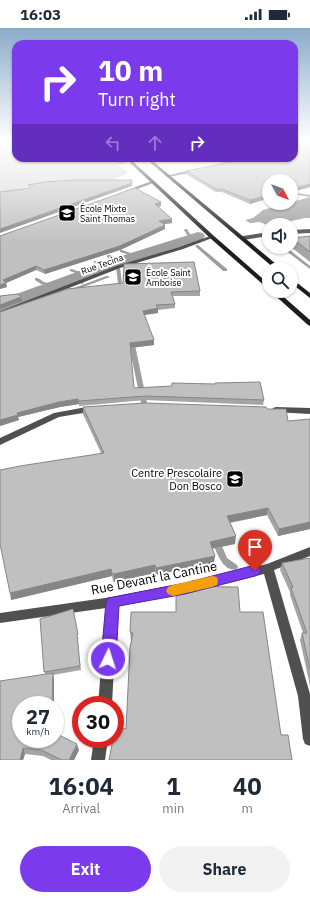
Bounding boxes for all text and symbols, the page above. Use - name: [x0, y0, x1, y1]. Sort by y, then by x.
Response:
- text: 16:03: [20, 5, 61, 24]
- text: 10 m: [98, 52, 163, 89]
- icon: right: [32, 56, 84, 108]
- text: Turn right: [98, 88, 176, 111]
- icon: left: [102, 132, 124, 154]
- icon: ahead: [144, 132, 166, 154]
- icon: right: [186, 132, 208, 154]
- north arrow: [262, 174, 298, 210]
- map controls: [262, 174, 298, 298]
- place label: École Mixte Saint Thomas: [80, 202, 135, 224]
- school or university icon: École Mixte Saint Thomas: [57, 203, 77, 223]
- button: sound: [262, 218, 298, 254]
- street label: Rue Tecina: [79, 251, 125, 277]
- button: search: [262, 262, 298, 298]
- place label: École Saint Amboise: [146, 266, 191, 288]
- school or university icon: École Saint Amboise: [123, 267, 143, 287]
- place label: Centre Prescolaire Don Bosco: [131, 466, 222, 493]
- school or university icon: Centre Prescolaire Don Bosco: [225, 469, 245, 489]
- pin: [238, 530, 272, 571]
- icon: arrive: [244, 536, 266, 558]
- street label: Rue Devant la Cantine: [89, 557, 219, 599]
- position arrow: [87, 638, 129, 680]
- speed limit sign: 30: [72, 696, 124, 748]
- text: 27: [26, 703, 50, 730]
- text: km/h: [26, 725, 50, 738]
- text: 16:04: [48, 770, 114, 802]
- text: 1: [166, 770, 181, 802]
- text: 40: [233, 770, 262, 802]
- text: Arrival: [62, 800, 100, 817]
- text: min: [162, 800, 184, 817]
- text: m: [241, 800, 253, 817]
- button: Exit: [20, 846, 151, 892]
- button: Share: [159, 846, 290, 892]

